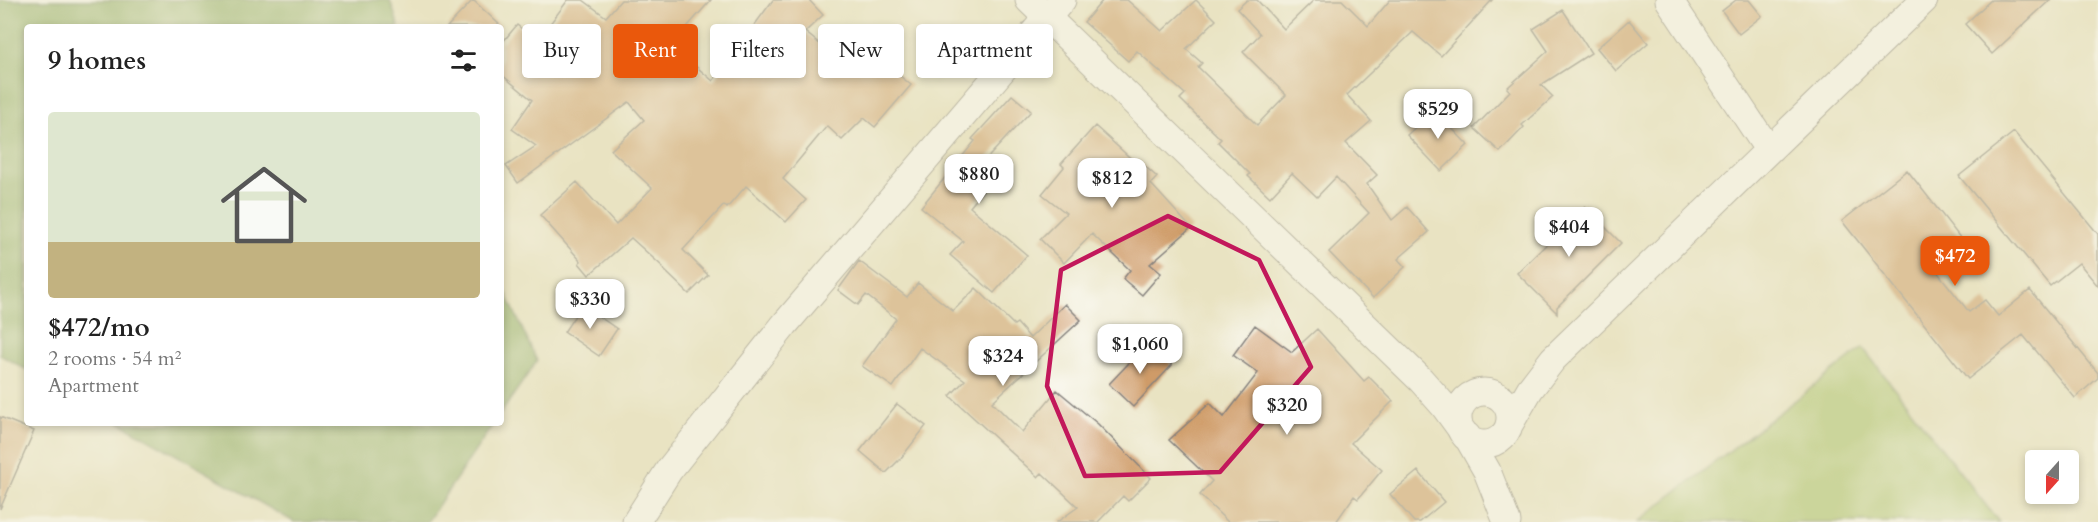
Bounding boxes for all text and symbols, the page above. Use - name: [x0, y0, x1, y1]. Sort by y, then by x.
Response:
- chip: Buy: [522, 24, 601, 78]
- chip: Rent: [613, 24, 698, 78]
- chip: Filters: [710, 24, 806, 78]
- chip: New: [818, 24, 904, 78]
- chip: Apartment: [916, 24, 1053, 78]
- text: 9 homes: [48, 43, 146, 78]
- icon: filters: [447, 44, 480, 77]
- pin: $529: [1402, 89, 1474, 140]
- text: $529: [1418, 95, 1458, 122]
- icon: home: [210, 151, 318, 259]
- pin: $880: [943, 154, 1015, 205]
- pin: $812: [1076, 158, 1148, 209]
- text: $880: [959, 160, 999, 187]
- text: $812: [1092, 164, 1132, 191]
- pin: $404: [1533, 207, 1605, 258]
- text: $404: [1549, 213, 1589, 240]
- pin: $472: [1919, 236, 1991, 287]
- text: $472: [1935, 242, 1975, 269]
- pin: $330: [554, 279, 626, 330]
- text: $330: [570, 285, 610, 312]
- text: $472/mo: [48, 310, 150, 345]
- pin: $1,060: [1091, 324, 1189, 375]
- text: $1,060: [1111, 330, 1169, 357]
- pin: $324: [967, 336, 1039, 387]
- text: $324: [983, 342, 1023, 369]
- text: 2 rooms · 54 m²: [48, 345, 181, 372]
- text: Apartment: [48, 372, 139, 399]
- pin: $320: [1251, 385, 1323, 436]
- text: $320: [1267, 391, 1307, 418]
- north arrow: [2025, 450, 2079, 504]
- map controls: [2025, 450, 2079, 504]

